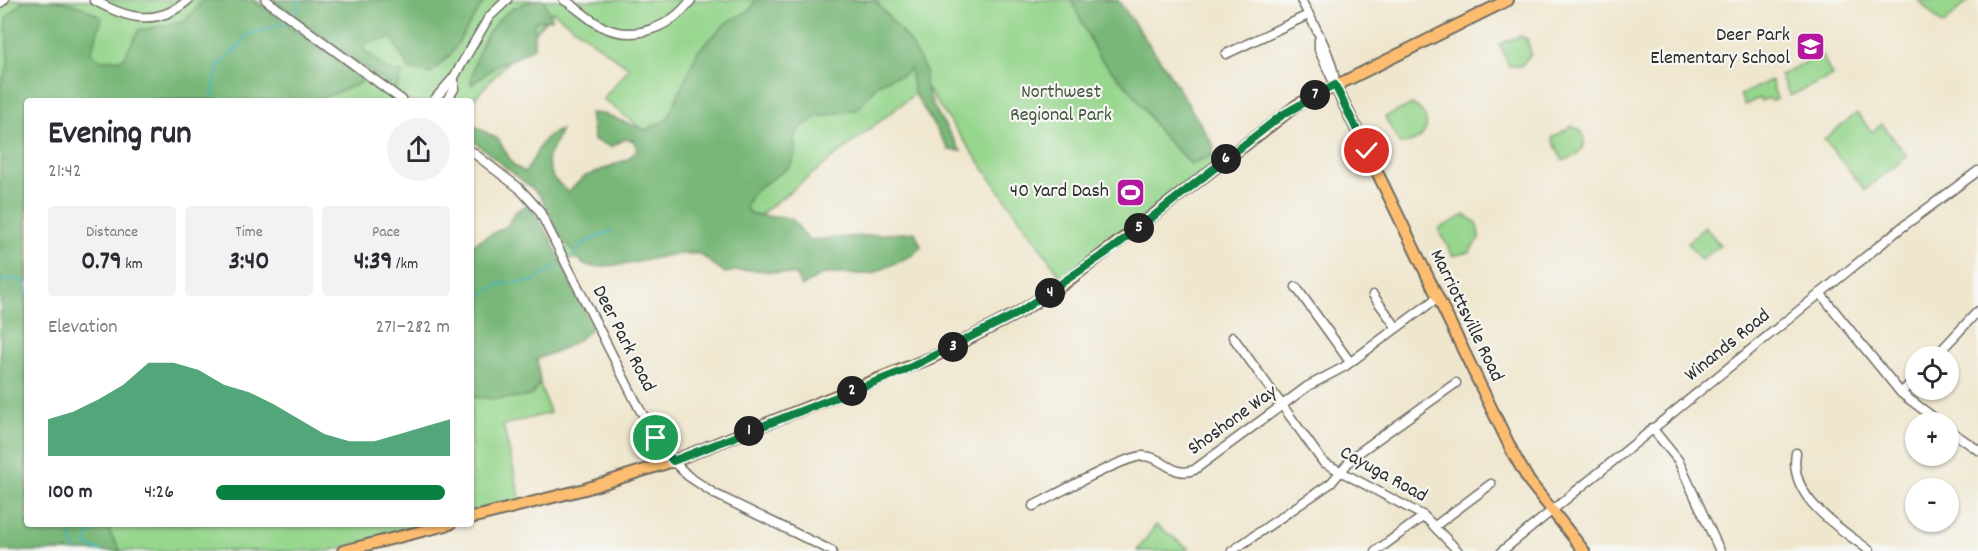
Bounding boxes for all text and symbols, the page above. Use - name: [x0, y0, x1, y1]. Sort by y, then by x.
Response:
- place label: Deer Park Elementary School: [1650, 22, 1790, 73]
- school or university icon: Deer Park Elementary School: [1795, 31, 1827, 63]
- park label: Northwest Regional Park: [1010, 79, 1112, 130]
- pin: 7: [1300, 80, 1330, 110]
- text: 7: [1312, 83, 1318, 106]
- text: Evening run: [48, 112, 192, 159]
- button: share: [387, 118, 450, 181]
- pin: [1341, 125, 1392, 176]
- icon: check: [1350, 134, 1383, 167]
- pin: 6: [1211, 144, 1241, 174]
- text: 6: [1222, 147, 1230, 170]
- text: 21:42: [48, 158, 81, 186]
- sports icon: 40 Yard Dash: [1114, 176, 1146, 208]
- place label: 40 Yard Dash: [1010, 178, 1109, 206]
- pin: 5: [1124, 213, 1154, 243]
- text: 5: [1135, 216, 1143, 239]
- text: Distance: [86, 221, 138, 244]
- text: Time: [235, 221, 263, 244]
- text: Pace: [372, 221, 400, 244]
- text: 0.79: [81, 244, 122, 281]
- text: 3:40: [229, 244, 269, 281]
- text: 4:39: [354, 244, 392, 281]
- street label: Marriottsville Road: [1422, 245, 1510, 387]
- text: km: [122, 253, 143, 276]
- text: /km: [392, 253, 418, 276]
- pin: 4: [1035, 278, 1065, 308]
- street label: Deer Park Road: [584, 281, 662, 397]
- text: 4: [1047, 281, 1053, 304]
- street label: Winands Road: [1679, 303, 1777, 389]
- text: Elevation: [48, 314, 118, 342]
- text: 271–282 m: [375, 314, 450, 342]
- pin: 3: [938, 332, 968, 362]
- text: 3: [949, 335, 957, 358]
- map controls: [1905, 346, 1959, 532]
- button: locate: [1905, 346, 1959, 400]
- pin: 2: [837, 376, 867, 406]
- street label: Shoshone Way: [1182, 378, 1284, 463]
- text: 2: [849, 379, 856, 402]
- pin: [630, 412, 681, 463]
- button: +: [1905, 412, 1959, 466]
- pin: 1: [734, 416, 764, 446]
- text: 1: [747, 419, 751, 442]
- icon: arrive: [639, 421, 672, 454]
- street label: Cayuga Road: [1334, 439, 1432, 511]
- button: −: [1905, 478, 1959, 532]
- text: 100 m: [48, 479, 93, 507]
- text: 4:26: [144, 479, 174, 507]

